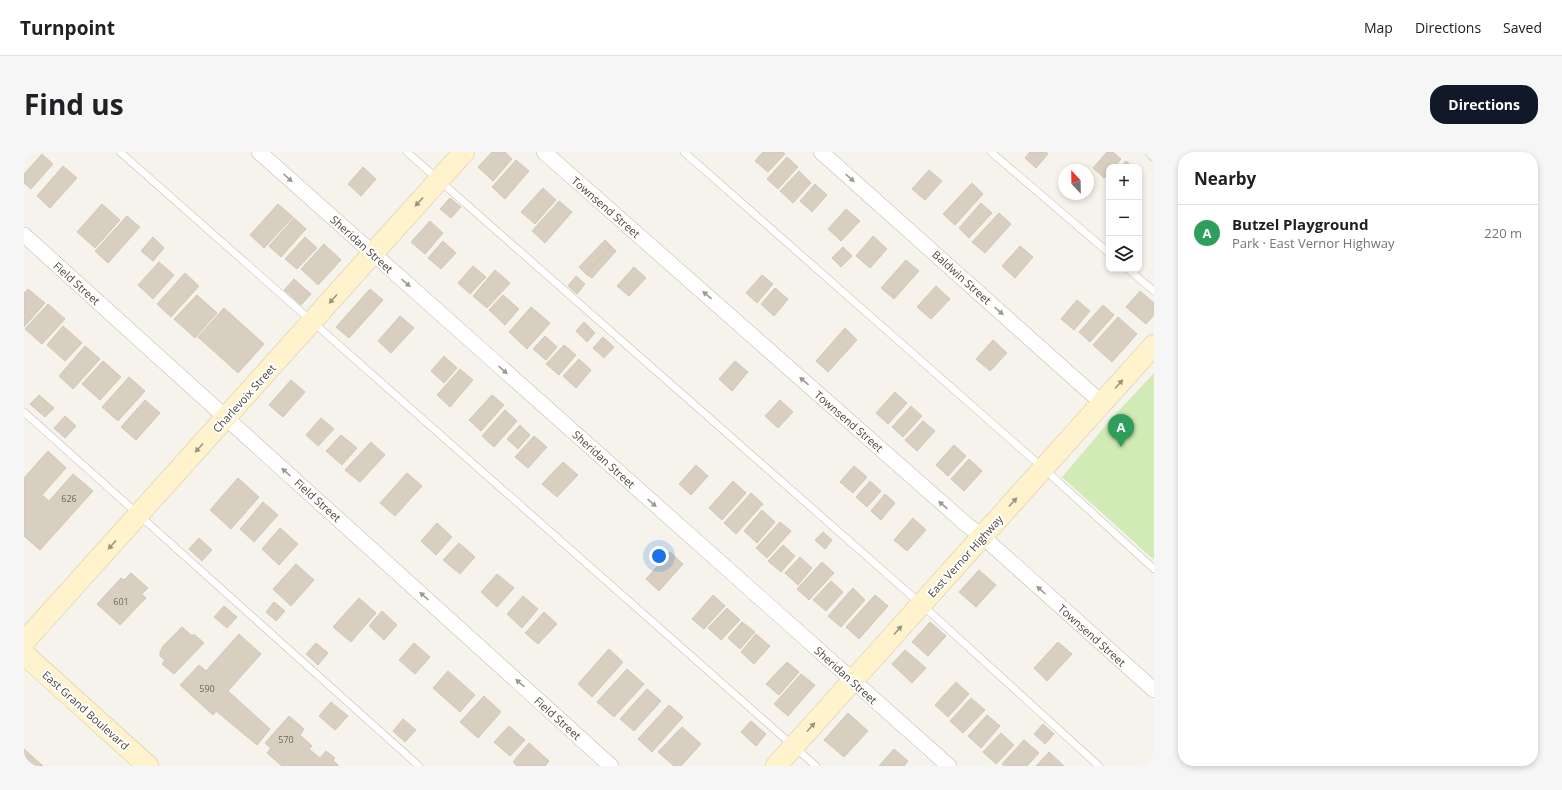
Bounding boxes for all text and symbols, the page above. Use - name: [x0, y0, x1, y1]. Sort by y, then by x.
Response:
- text: Turnpoint: [20, 15, 115, 41]
- text: Map: [1364, 18, 1393, 37]
- text: Directions: [1415, 18, 1481, 37]
- text: Saved: [1503, 18, 1542, 37]
- text: Find us: [24, 85, 124, 123]
- button: Directions: [1430, 85, 1538, 124]
- north arrow: [1058, 164, 1094, 200]
- map controls: [1106, 164, 1142, 272]
- button: +: [1106, 164, 1142, 200]
- text: Nearby: [1194, 167, 1256, 190]
- one-way arrow: [284, 173, 293, 182]
- street label: Townsend Street: [568, 173, 644, 241]
- one-way arrow: [845, 173, 854, 182]
- one-way arrow: [415, 197, 424, 207]
- button: −: [1106, 200, 1142, 236]
- street label: Sheridan Street: [327, 212, 397, 276]
- text: Butzel Playground: [1232, 214, 1368, 234]
- text: A: [1203, 224, 1211, 242]
- text: 220 m: [1484, 224, 1522, 242]
- text: Park · East Vernor Highway: [1232, 234, 1395, 252]
- button: layers: [1106, 236, 1142, 272]
- street label: Baldwin Street: [929, 247, 995, 307]
- street label: Field Street: [51, 258, 104, 308]
- one-way arrow: [401, 278, 411, 288]
- one-way arrow: [701, 291, 712, 300]
- one-way arrow: [328, 294, 337, 304]
- one-way arrow: [994, 306, 1004, 315]
- street label: Charlevoix Street: [209, 360, 279, 436]
- one-way arrow: [498, 365, 508, 374]
- one-way arrow: [799, 377, 809, 386]
- one-way arrow: [1114, 379, 1123, 390]
- street label: Townsend Street: [811, 387, 887, 455]
- pin: A: [1108, 414, 1134, 447]
- street label: Sheridan Street: [569, 427, 639, 491]
- one-way arrow: [195, 443, 204, 453]
- one-way arrow: [281, 467, 291, 476]
- street label: Field Street: [292, 475, 345, 525]
- house number: 626: [61, 492, 77, 505]
- one-way arrow: [1008, 497, 1018, 507]
- one-way arrow: [647, 498, 658, 507]
- one-way arrow: [938, 500, 948, 509]
- street label: East Vernor Highway: [924, 511, 1006, 600]
- one-way arrow: [108, 539, 117, 550]
- your location: [649, 546, 669, 566]
- one-way arrow: [1036, 585, 1047, 594]
- one-way arrow: [419, 592, 429, 601]
- house number: 601: [113, 595, 129, 608]
- street label: Townsend Street: [1055, 601, 1129, 670]
- one-way arrow: [893, 625, 903, 635]
- street label: Sheridan Street: [811, 643, 881, 707]
- street label: East Grand Boulevard: [40, 667, 132, 753]
- one-way arrow: [515, 679, 525, 688]
- house number: 590: [199, 682, 215, 695]
- street label: Field Street: [532, 693, 585, 743]
- one-way arrow: [807, 721, 816, 732]
- house number: 570: [278, 733, 294, 746]

